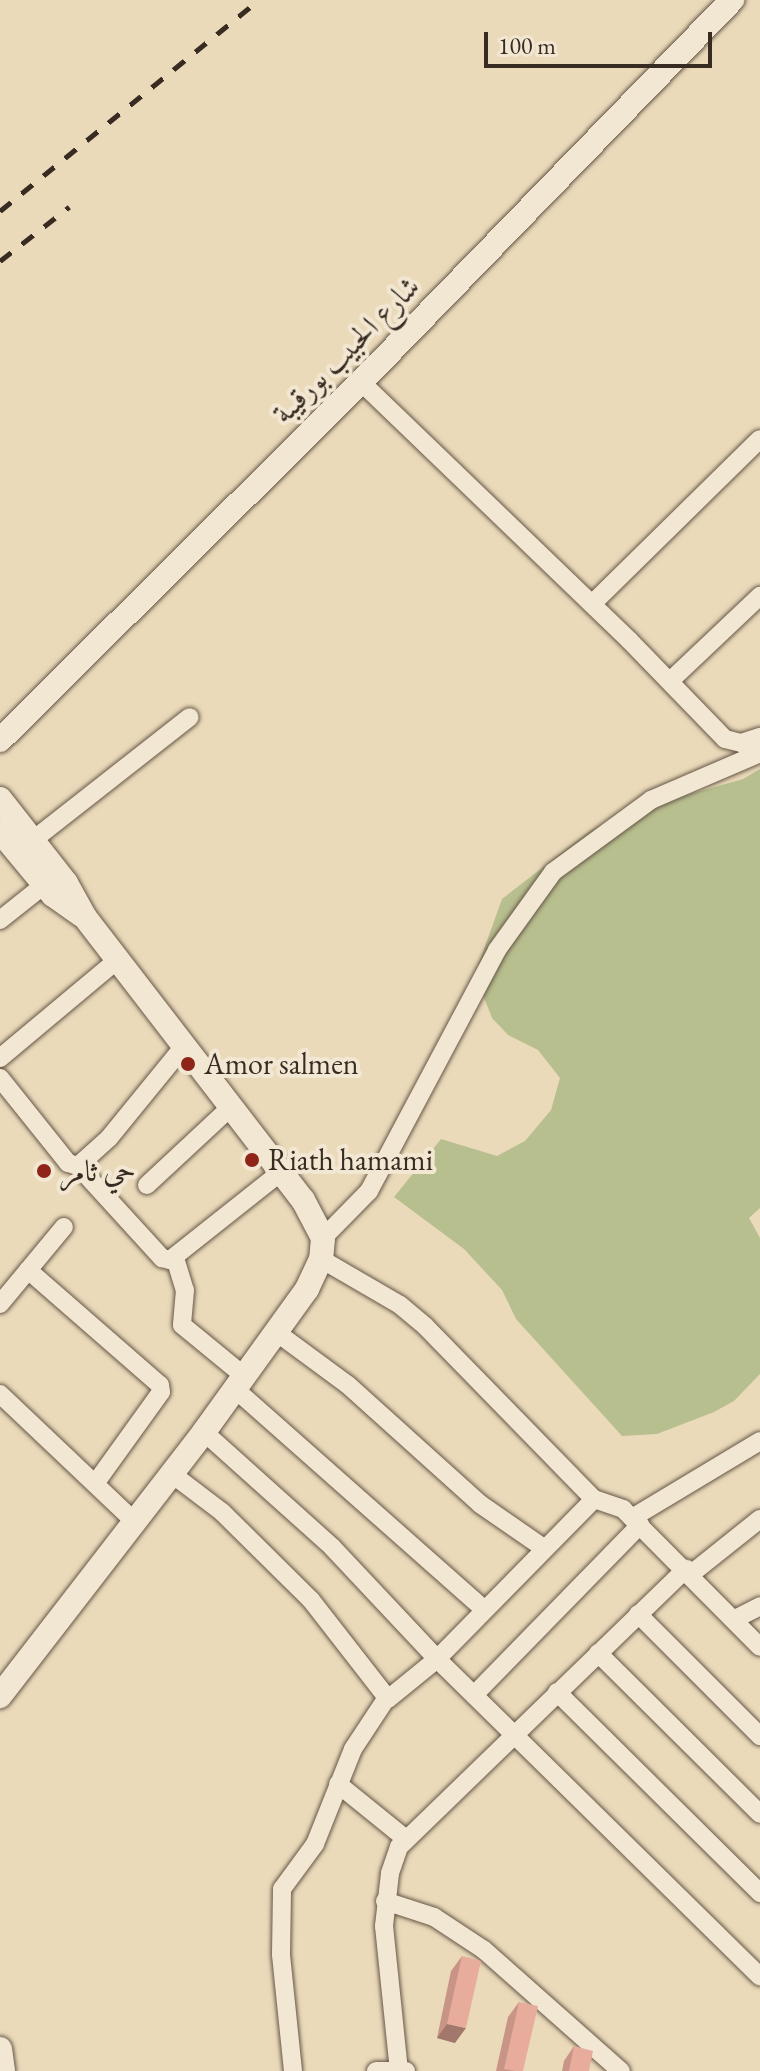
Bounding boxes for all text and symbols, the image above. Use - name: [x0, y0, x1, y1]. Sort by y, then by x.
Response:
- scale bar: [488, 16, 716, 66]
- text: 100 m: [498, 30, 556, 61]
- street label: شارع الحبيب بورقيبة: [265, 269, 427, 431]
- place label: Amor salmen: [204, 1046, 359, 1082]
- marker: Amor salmen: [179, 1055, 197, 1073]
- place label: Riath hamami: [268, 1142, 433, 1178]
- marker: Riath hamami: [243, 1151, 261, 1169]
- place label: حي ثامر: [60, 1153, 136, 1189]
- marker: حي ثامر: [35, 1162, 53, 1180]

